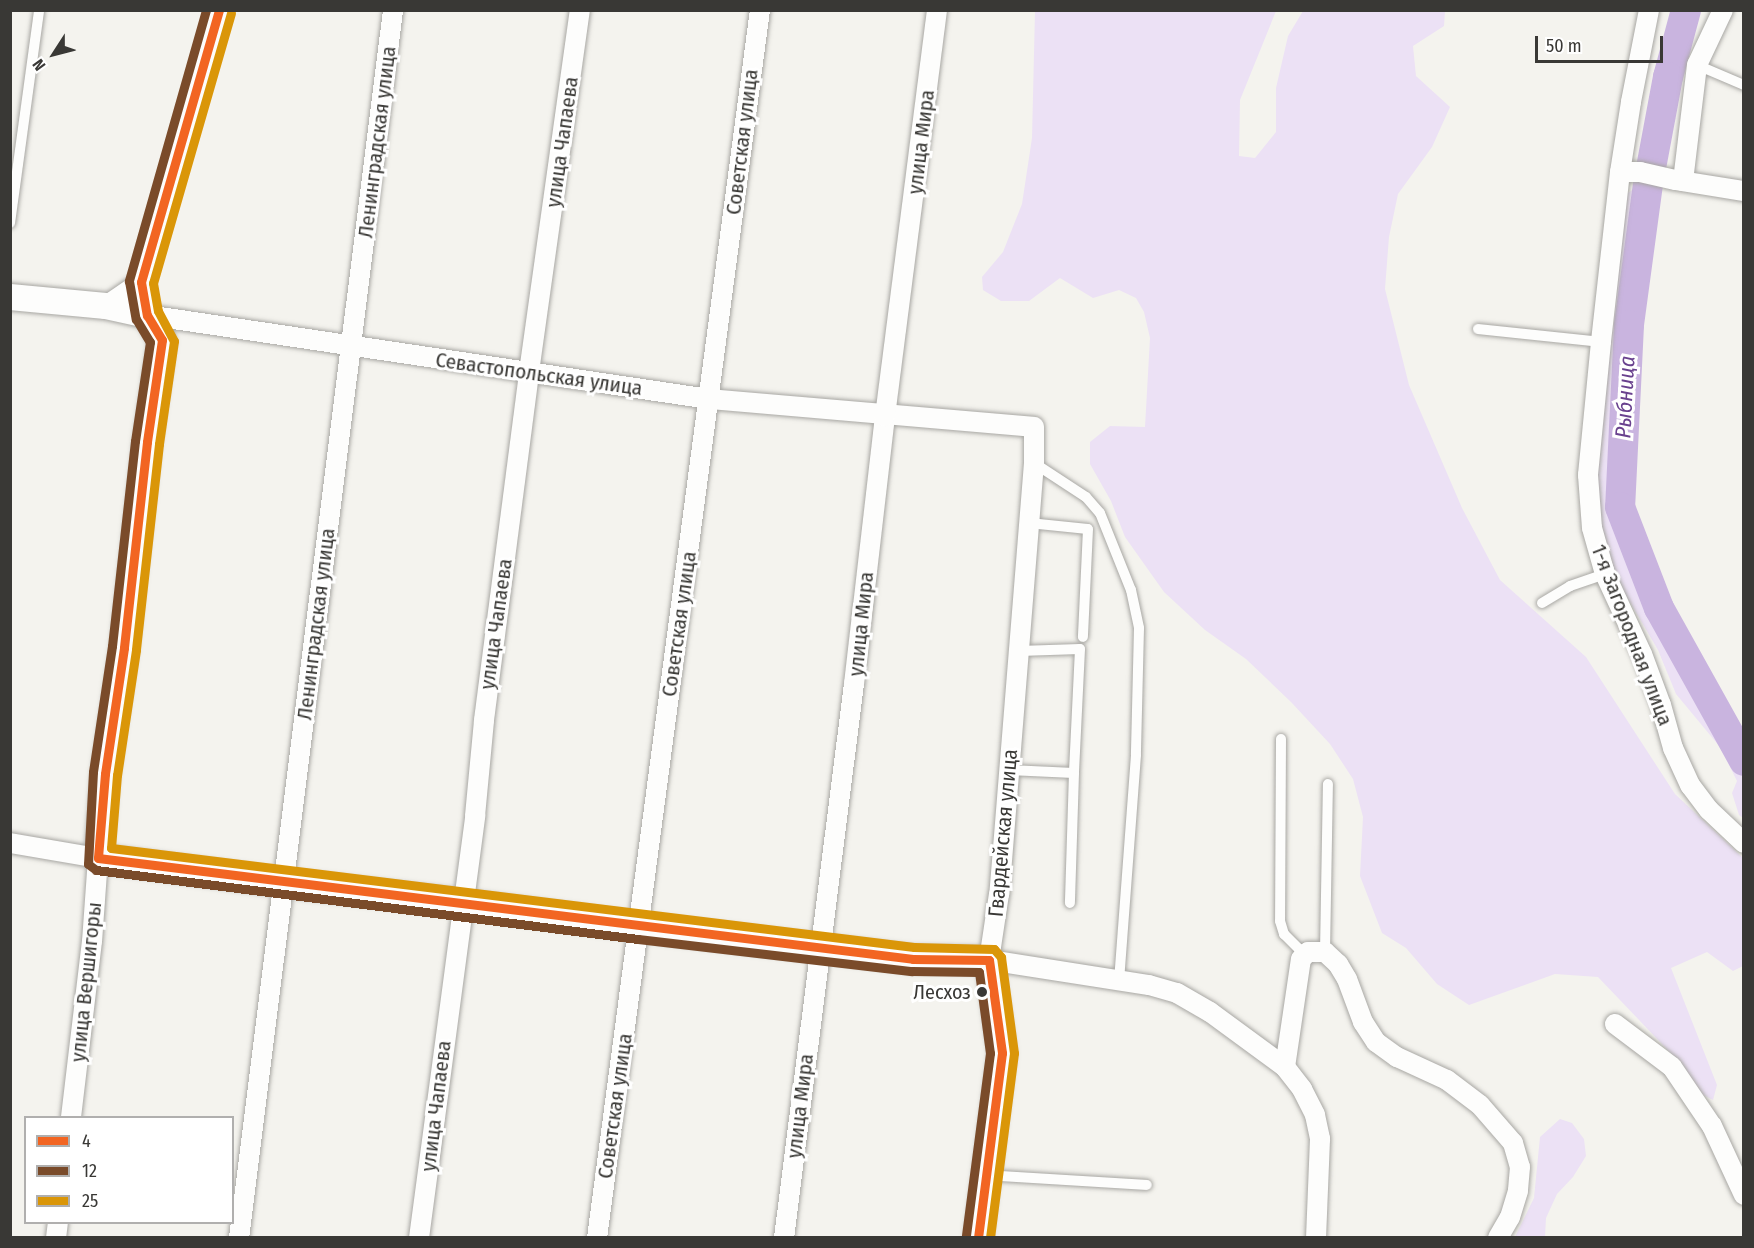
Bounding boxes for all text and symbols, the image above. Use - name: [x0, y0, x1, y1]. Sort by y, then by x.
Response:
- north arrow: [24, 24, 84, 84]
- scale bar: [1538, 24, 1666, 62]
- text: 50 m: [1546, 35, 1582, 57]
- street label: Ленинградская улица: [353, 45, 401, 239]
- text: N: [29, 55, 50, 74]
- street label: Советская улица: [721, 68, 763, 216]
- street label: улица Чапаева: [540, 75, 584, 209]
- street label: улица Мира: [902, 88, 940, 196]
- street label: Севастопольская улица: [434, 347, 644, 401]
- water label: Рыбница: [1610, 355, 1640, 439]
- street label: Ленинградская улица: [292, 527, 340, 721]
- street label: 1-я Загородная улица: [1586, 541, 1678, 729]
- street label: Советская улица: [656, 550, 702, 698]
- street label: улица Чапаева: [474, 557, 518, 691]
- street label: улица Мира: [843, 570, 879, 678]
- street label: Гвардейская улица: [983, 748, 1023, 918]
- street label: улица Вершигоры: [65, 901, 107, 1063]
- place label: Лесхоз: [913, 980, 971, 1004]
- marker: Лесхоз: [976, 986, 988, 998]
- street label: Советская улица: [592, 1032, 638, 1180]
- street label: улица Чапаева: [415, 1039, 457, 1173]
- street label: улица Мира: [781, 1052, 819, 1160]
- legend: [24, 1116, 234, 1224]
- text: 4: [82, 1130, 91, 1152]
- text: 12: [82, 1160, 97, 1182]
- text: 25: [82, 1190, 98, 1212]

